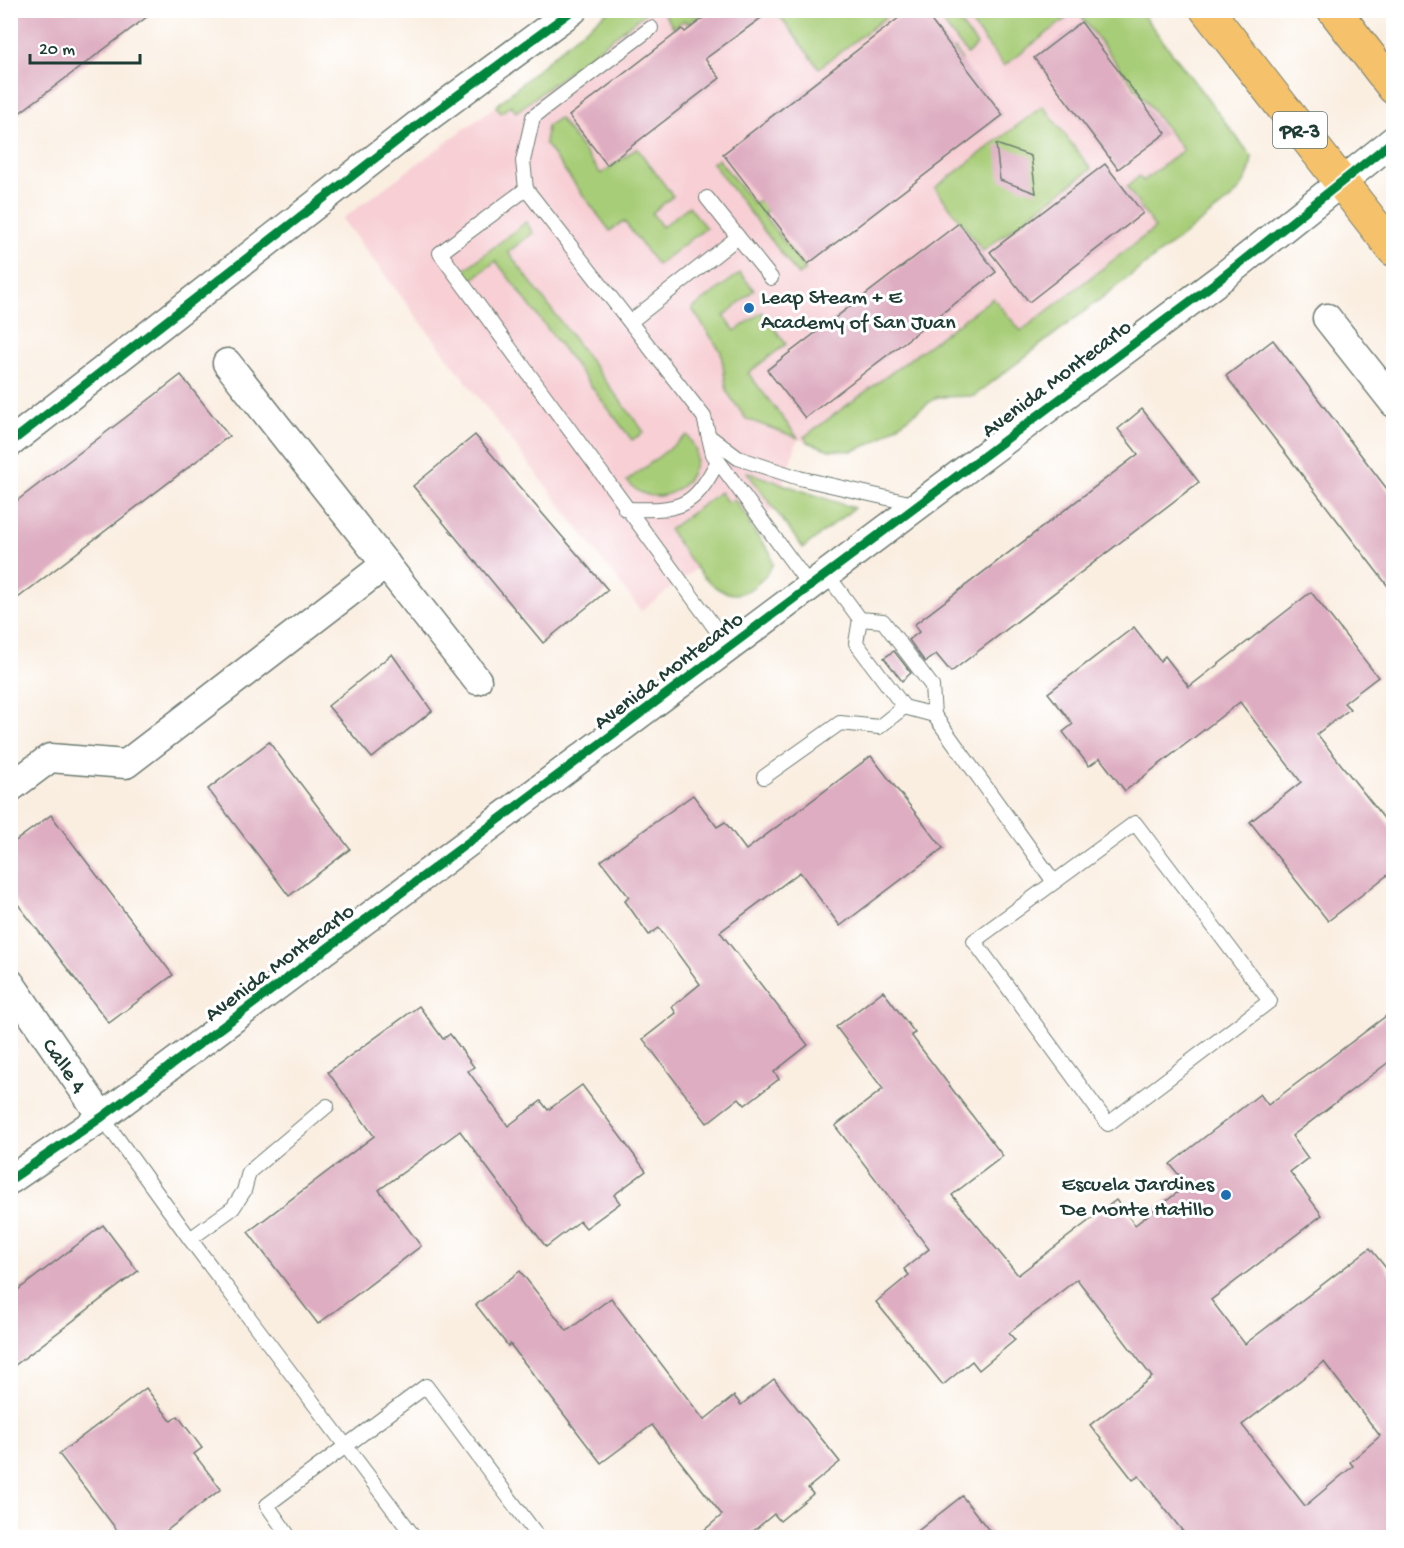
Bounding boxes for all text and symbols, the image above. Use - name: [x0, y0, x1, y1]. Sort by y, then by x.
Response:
- scale bar: [30, 27, 140, 65]
- text: 20 m: [39, 40, 75, 61]
- road number: PR-3: [1273, 112, 1327, 148]
- place label: Leap Steam + E Academy of San Juan: [761, 286, 956, 337]
- marker: Leap Steam + E Academy of San Juan: [742, 301, 756, 315]
- street label: Avenida Montecarlo: [977, 315, 1137, 445]
- street label: Avenida Montecarlo: [589, 607, 749, 737]
- street label: Avenida Montecarlo: [200, 899, 360, 1029]
- street label: Calle 4: [35, 1034, 91, 1100]
- place label: Escuela Jardines De Monte Hatillo: [1059, 1173, 1215, 1224]
- marker: Escuela Jardines De Monte Hatillo: [1219, 1188, 1233, 1202]

